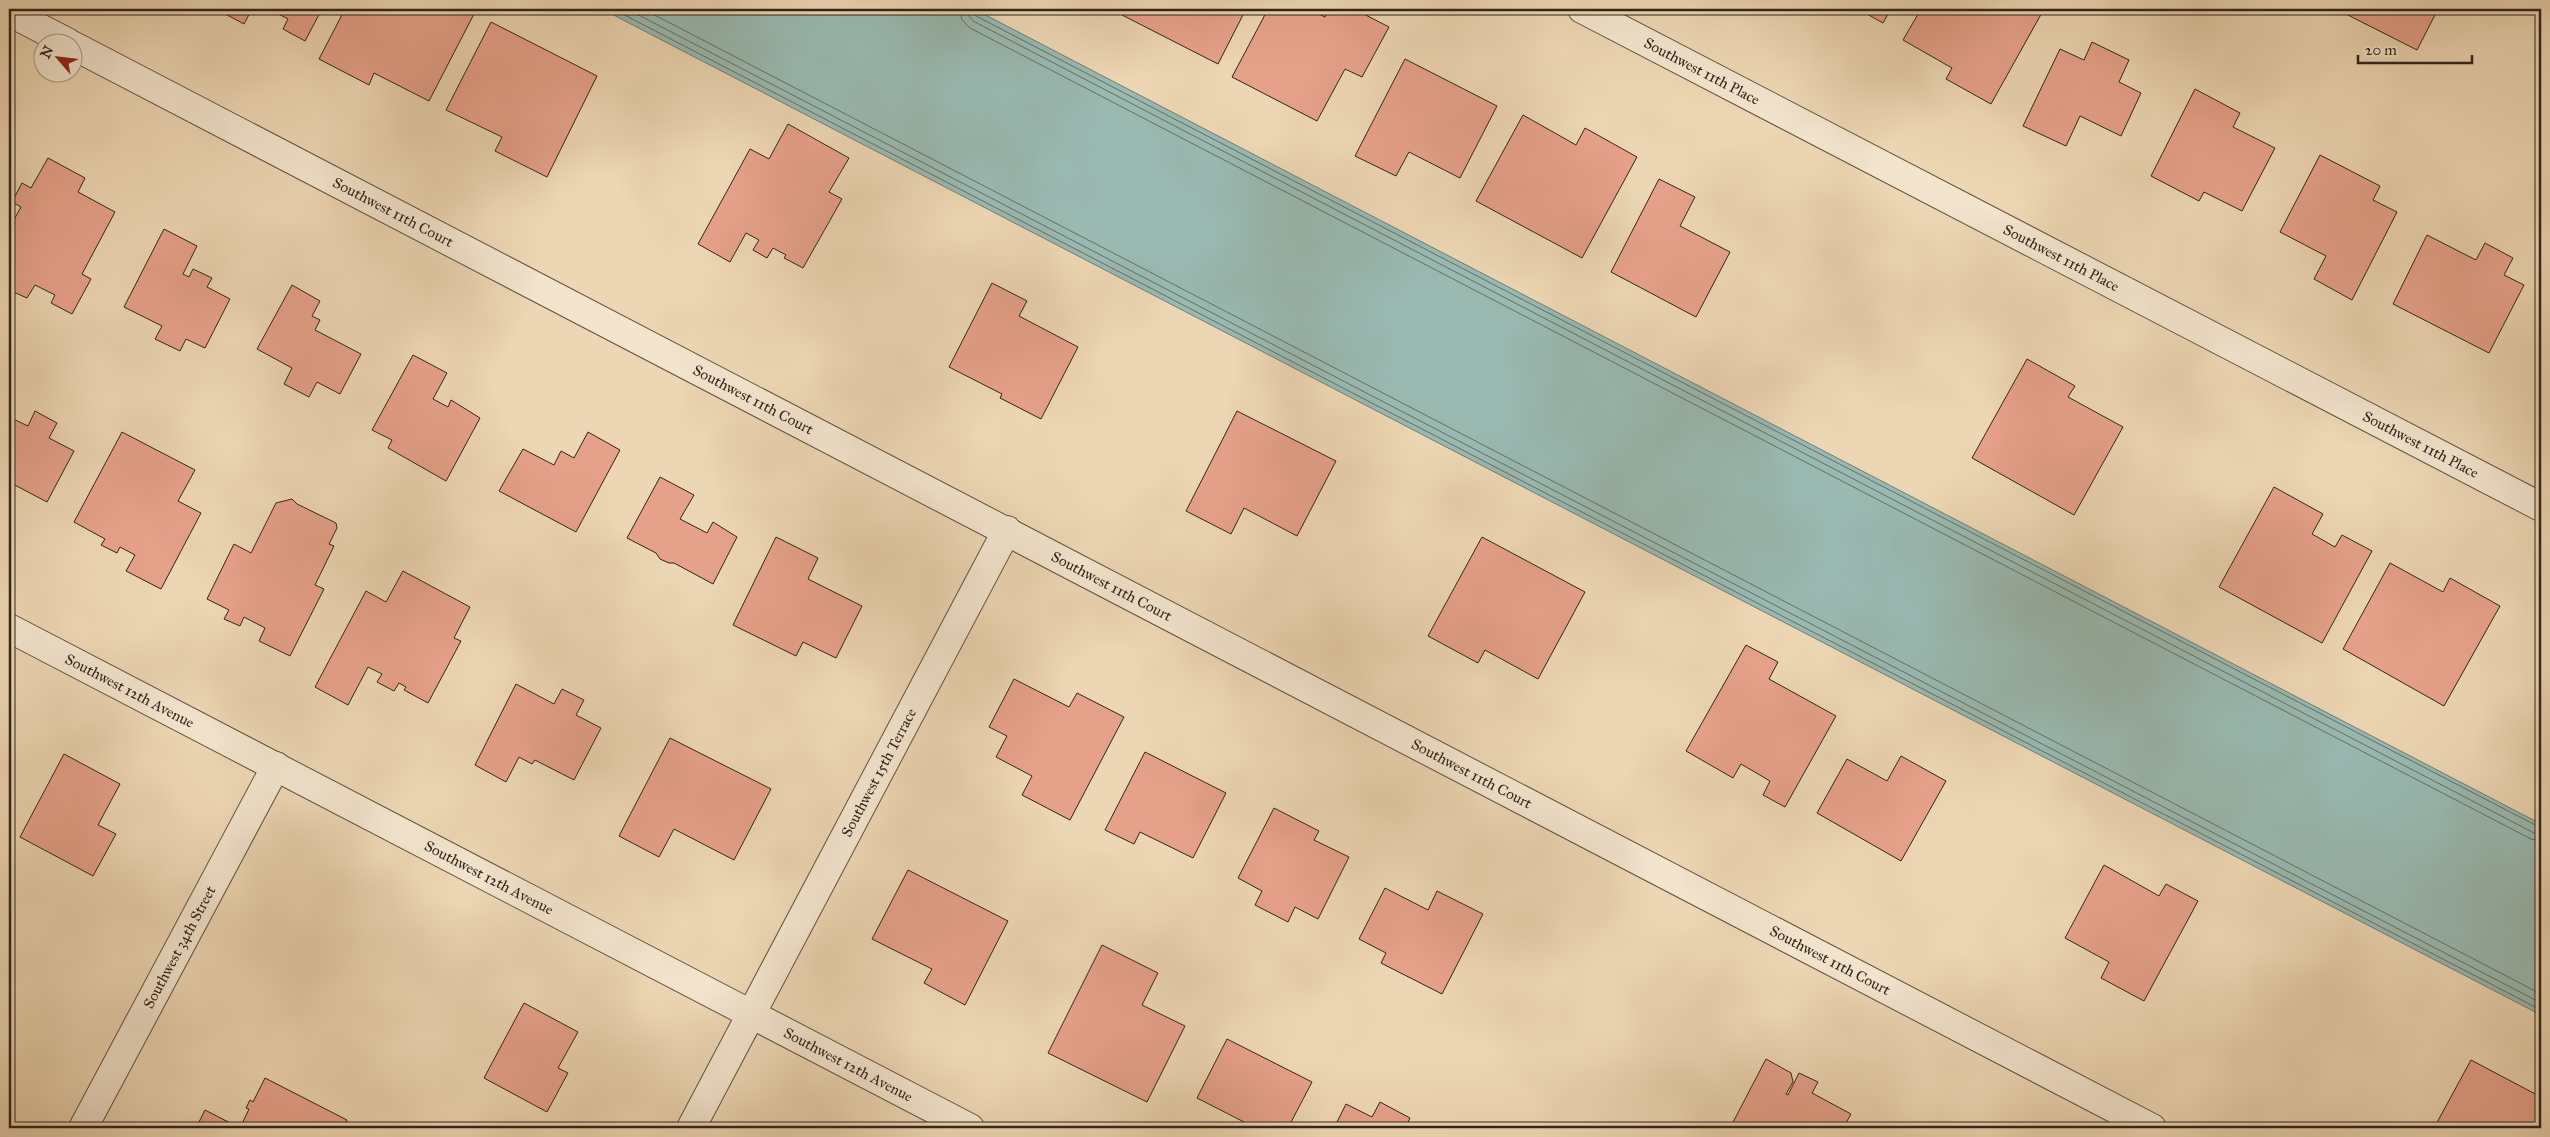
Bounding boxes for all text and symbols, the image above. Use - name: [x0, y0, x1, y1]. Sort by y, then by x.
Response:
- north arrow: [32, 32, 82, 82]
- scale bar: [2358, 32, 2471, 64]
- street label: Southwest 11th Place: [1641, 34, 1763, 109]
- text: 20 m: [2365, 41, 2397, 59]
- text: N: [37, 43, 57, 61]
- street label: Southwest 11th Court: [330, 173, 457, 251]
- street label: Southwest 11th Place: [2000, 220, 2122, 295]
- street label: Southwest 11th Court: [690, 361, 817, 439]
- street label: Southwest 11th Place: [2360, 407, 2482, 482]
- street label: Southwest 11th Court: [1048, 547, 1175, 625]
- street label: Southwest 12th Avenue: [62, 650, 197, 732]
- street label: Southwest 15th Terrace: [837, 705, 920, 840]
- street label: Southwest 11th Court: [1408, 735, 1536, 813]
- street label: Southwest 12th Avenue: [421, 837, 557, 919]
- street label: Southwest 34th Street: [139, 882, 220, 1012]
- street label: Southwest 11th Court: [1767, 922, 1894, 999]
- street label: Southwest 12th Avenue: [781, 1024, 916, 1106]

